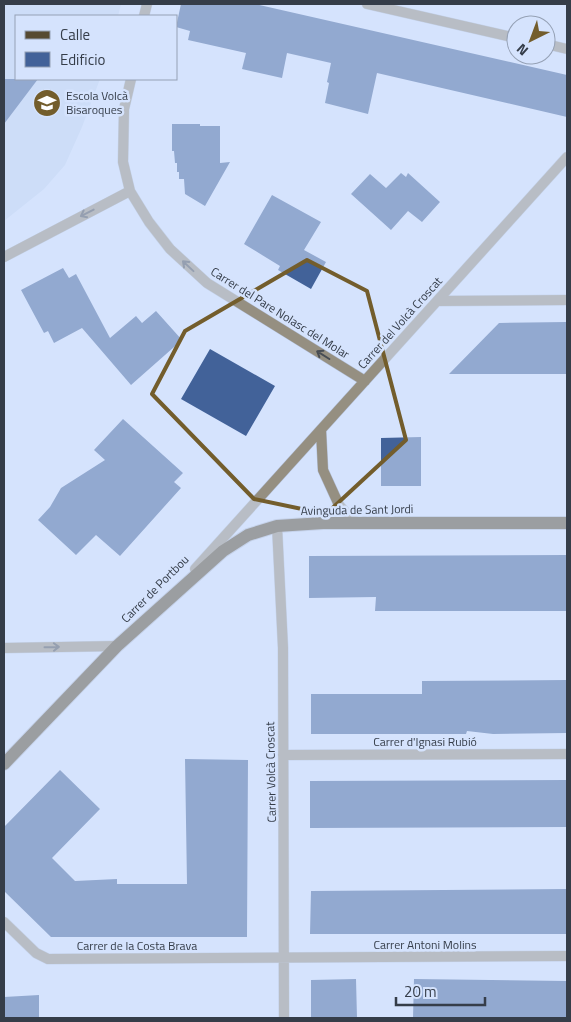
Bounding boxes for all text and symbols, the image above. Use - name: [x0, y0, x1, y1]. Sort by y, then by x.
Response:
- legend: [15, 15, 178, 80]
- north arrow: [506, 15, 556, 65]
- text: Calle: [60, 23, 90, 46]
- text: N: [511, 39, 533, 61]
- text: Edificio: [60, 48, 105, 71]
- place label: Escola Volcà Bisaroques: [66, 86, 128, 119]
- school or university icon: Escola Volcà Bisaroques: [32, 88, 62, 118]
- one-way arrow: [80, 209, 95, 218]
- one-way arrow: [181, 260, 194, 272]
- street label: Carrer del Pare Nolasc del Molar: [207, 262, 354, 363]
- street label: Carrer del Volcà Croscat: [353, 272, 447, 373]
- one-way arrow: [316, 350, 330, 360]
- street label: Avinguda de Sant Jordi: [300, 499, 414, 520]
- street label: Carrer de Portbou: [116, 550, 193, 627]
- one-way arrow: [44, 642, 60, 652]
- street label: Carrer Volcà Croscat: [260, 721, 281, 823]
- street label: Carrer d'Ignasi Rubió: [373, 732, 477, 751]
- street label: Carrer Antoni Molins: [373, 935, 477, 954]
- street label: Carrer de la Costa Brava: [77, 936, 197, 955]
- scale bar: [396, 974, 485, 1006]
- text: 20 m: [404, 980, 437, 1003]

